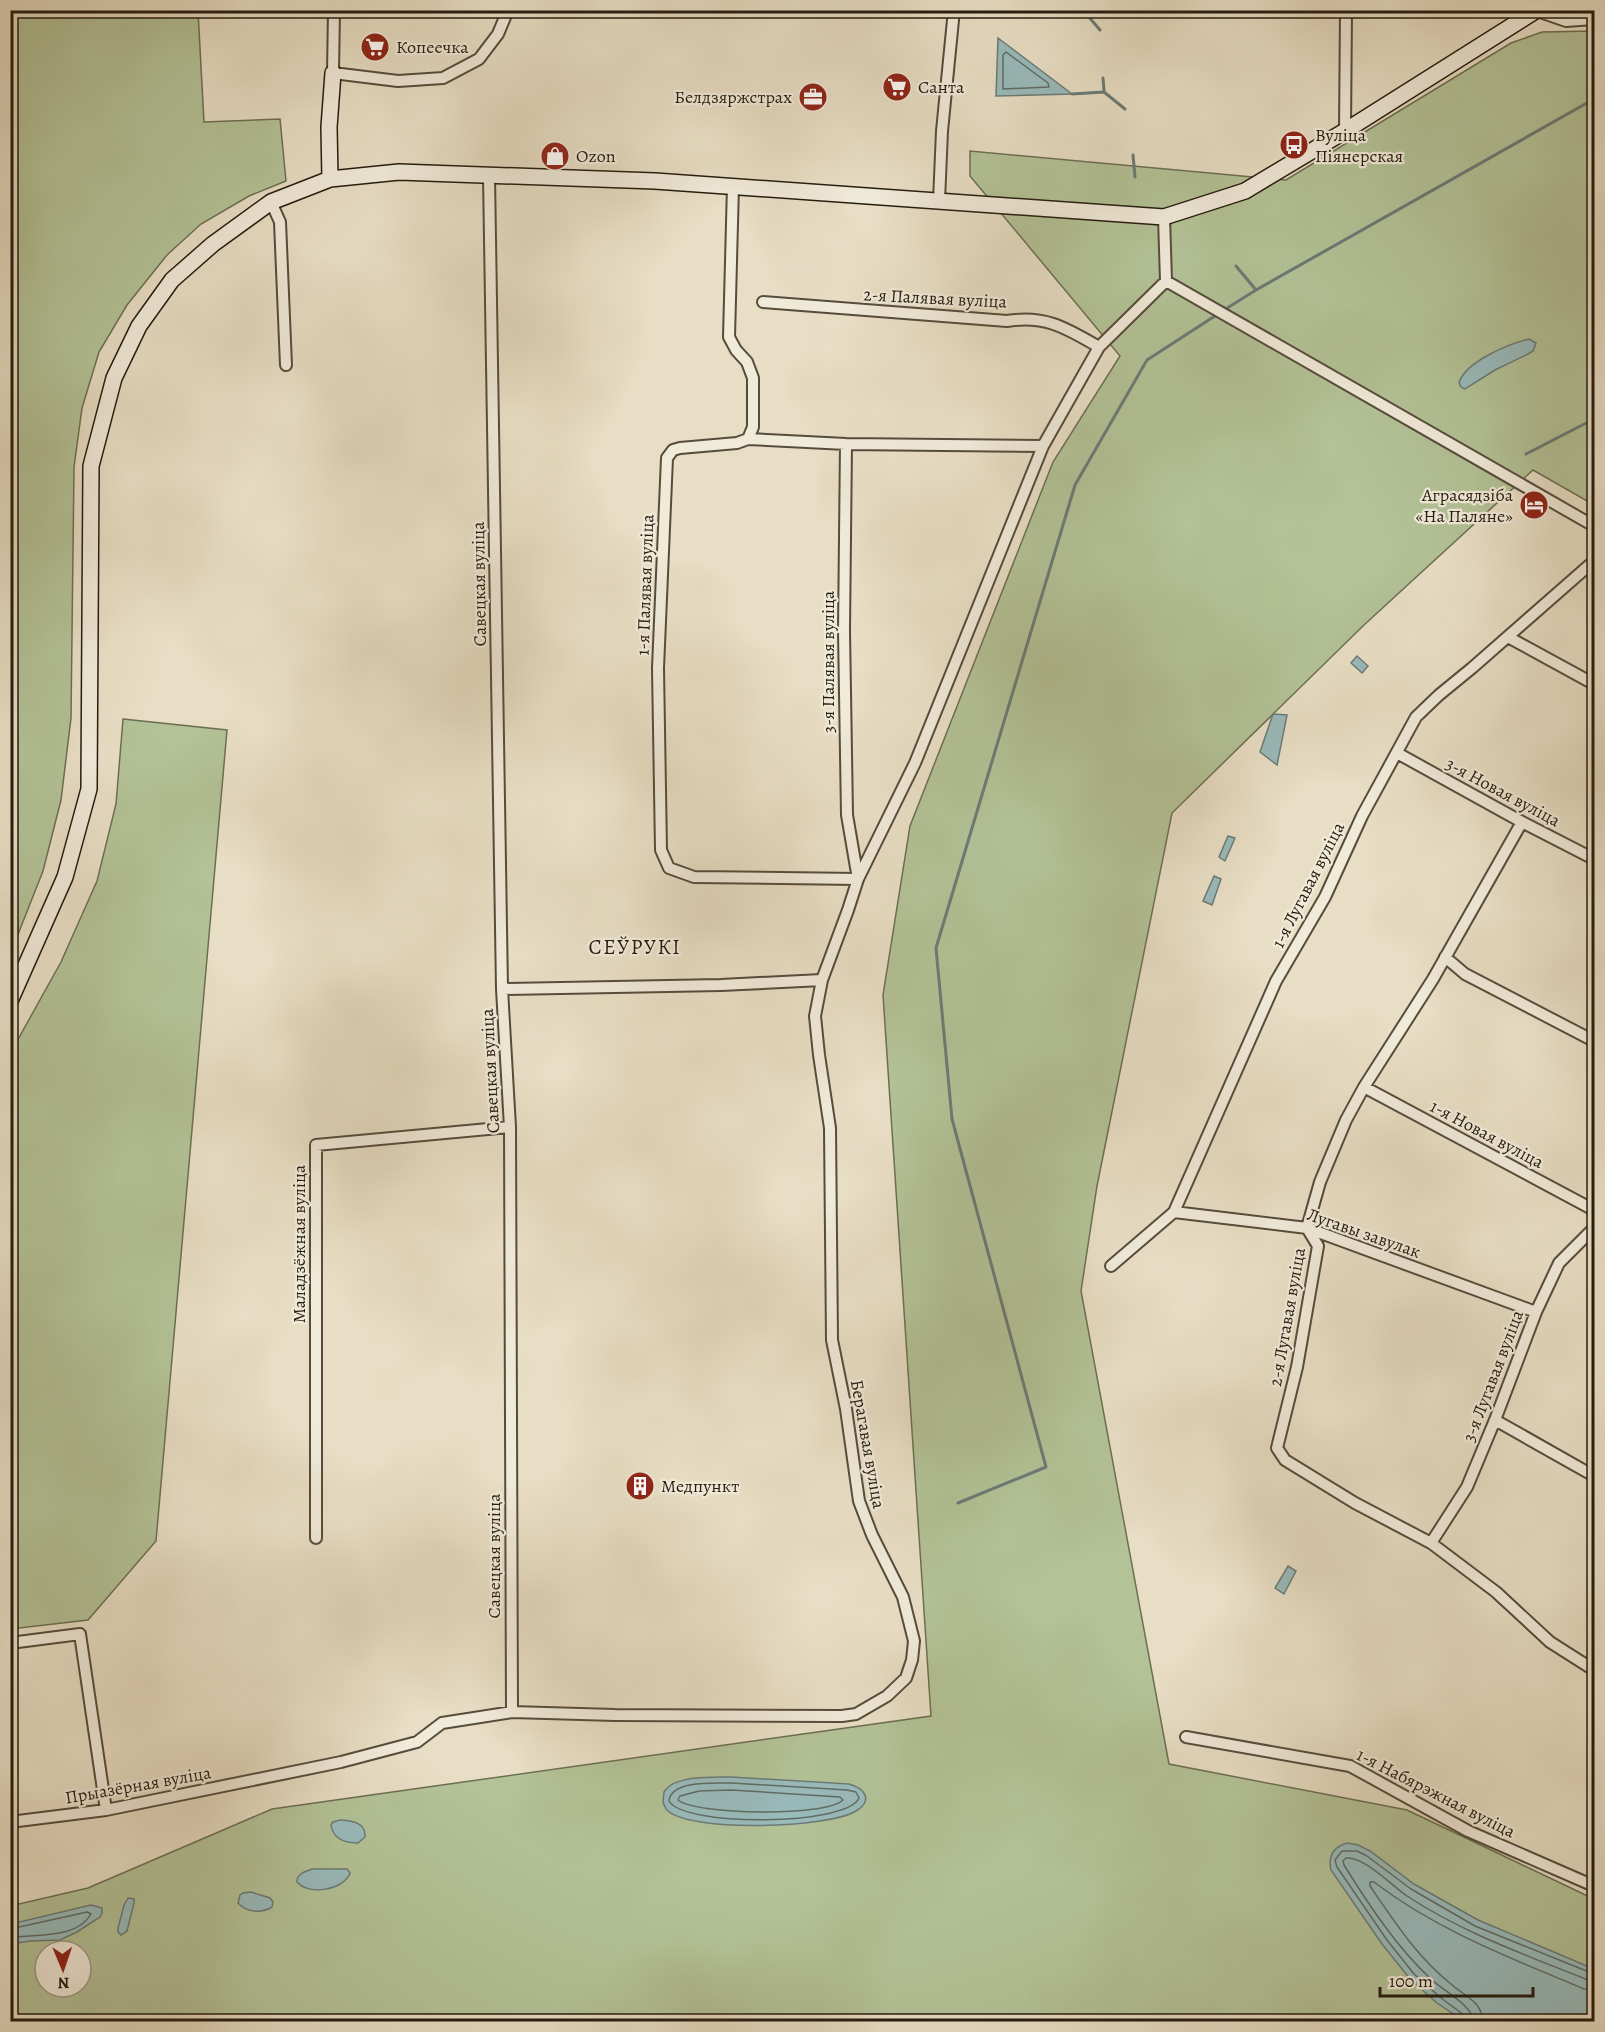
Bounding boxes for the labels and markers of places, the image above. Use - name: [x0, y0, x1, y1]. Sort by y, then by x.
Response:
- supermarket icon: Копеечка: [359, 31, 391, 63]
- place label: Копеечка: [396, 35, 469, 59]
- supermarket icon: Санта: [881, 71, 913, 103]
- place label: Санта: [918, 75, 965, 99]
- office icon: Белдзяржстрах: [797, 81, 829, 113]
- place label: Белдзяржстрах: [674, 85, 792, 109]
- place label: Вуліца Піянерская: [1315, 123, 1403, 168]
- bus stop icon: Вуліца Піянерская: [1278, 129, 1310, 161]
- shop icon: Ozon: [539, 140, 571, 172]
- place label: Ozon: [576, 144, 616, 168]
- place label: Аграсядзіба «На Паляне»: [1416, 483, 1514, 528]
- hotel icon: Аграсядзіба «На Паляне»: [1518, 489, 1550, 521]
- building icon: Медпункт: [624, 1470, 656, 1502]
- place label: Медпункт: [661, 1474, 739, 1498]

